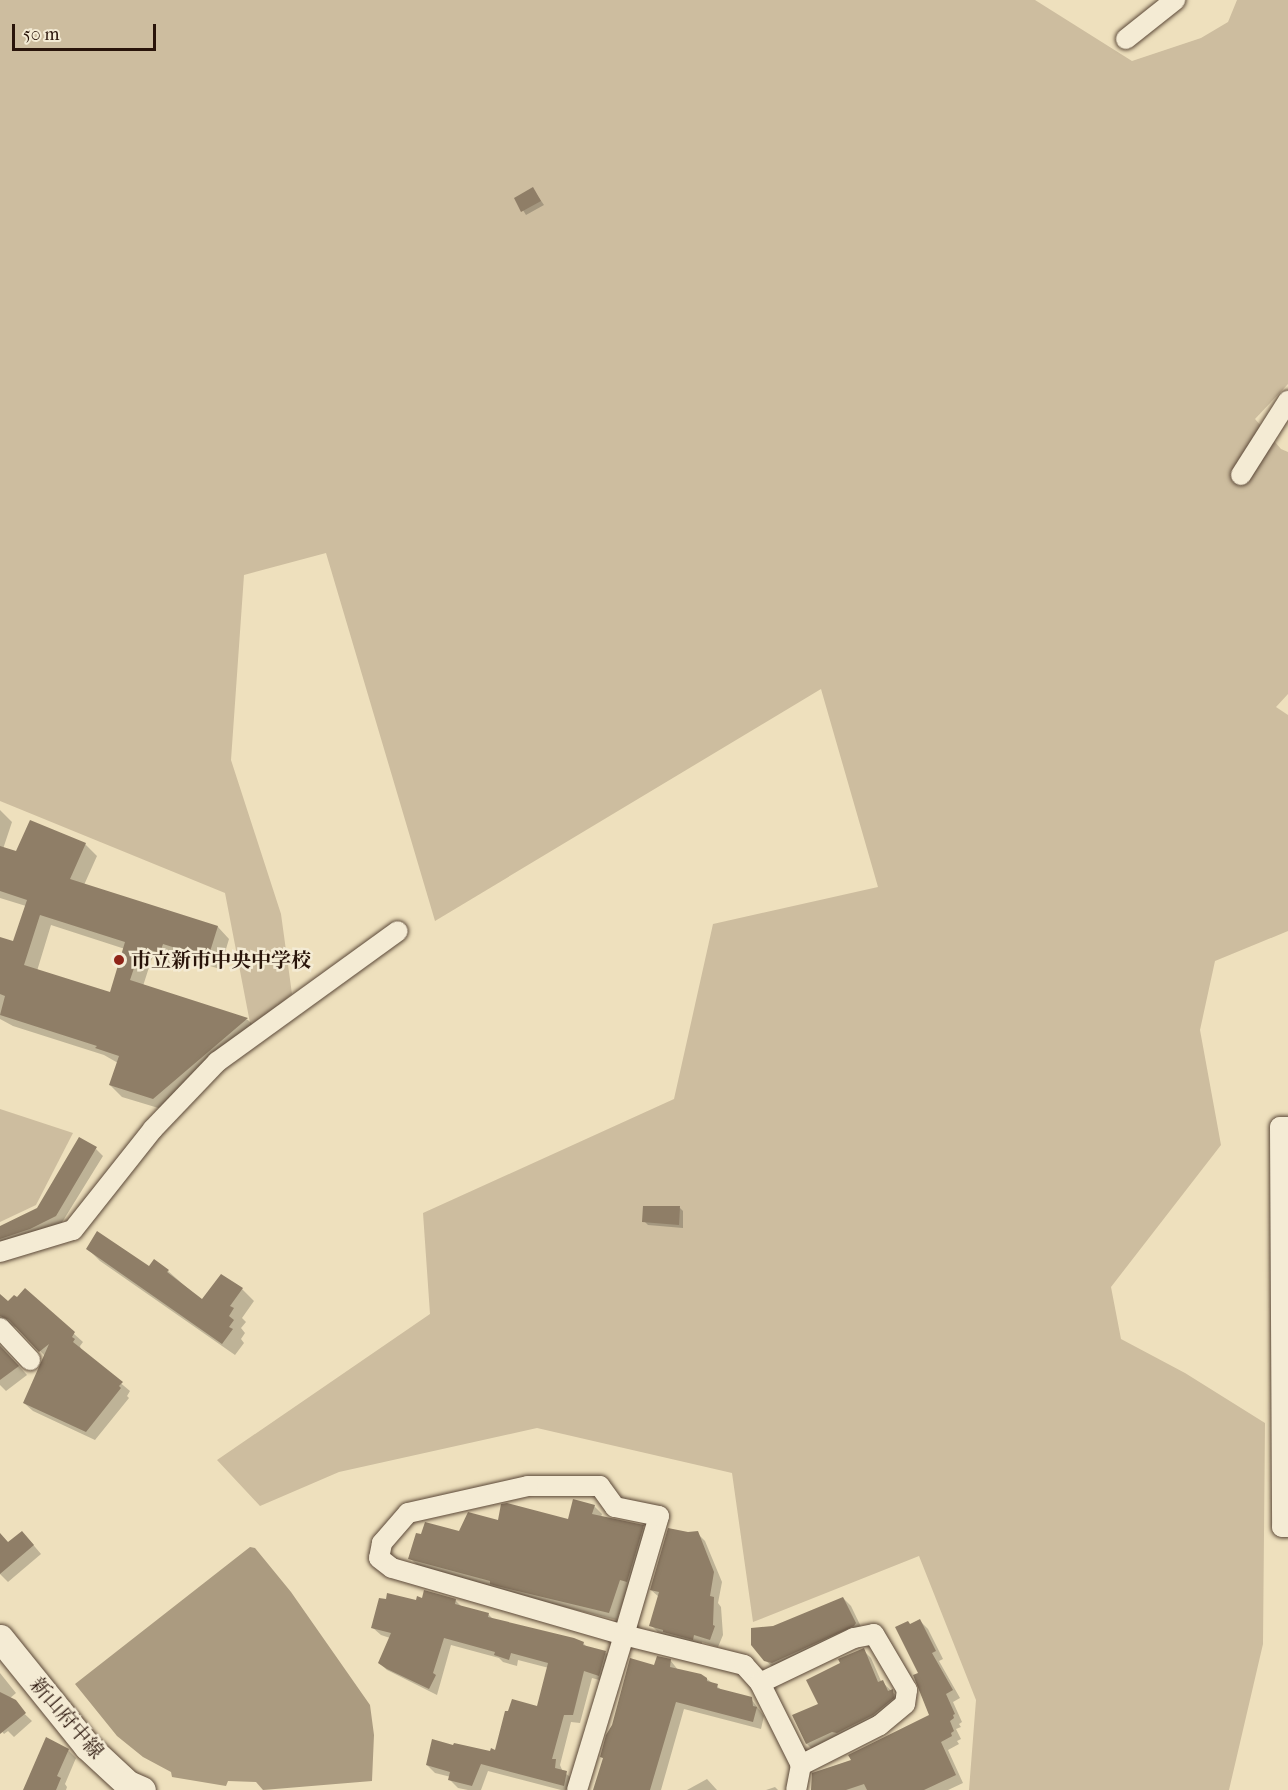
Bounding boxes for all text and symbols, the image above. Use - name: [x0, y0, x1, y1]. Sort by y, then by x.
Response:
- scale bar: [15, 12, 159, 50]
- text: 50 m: [23, 24, 59, 45]
- place label: 市立新市中央中学校: [131, 948, 311, 972]
- marker: 市立新市中央中学校: [112, 953, 126, 967]
- street label: 新山府中線: [25, 1672, 109, 1764]

